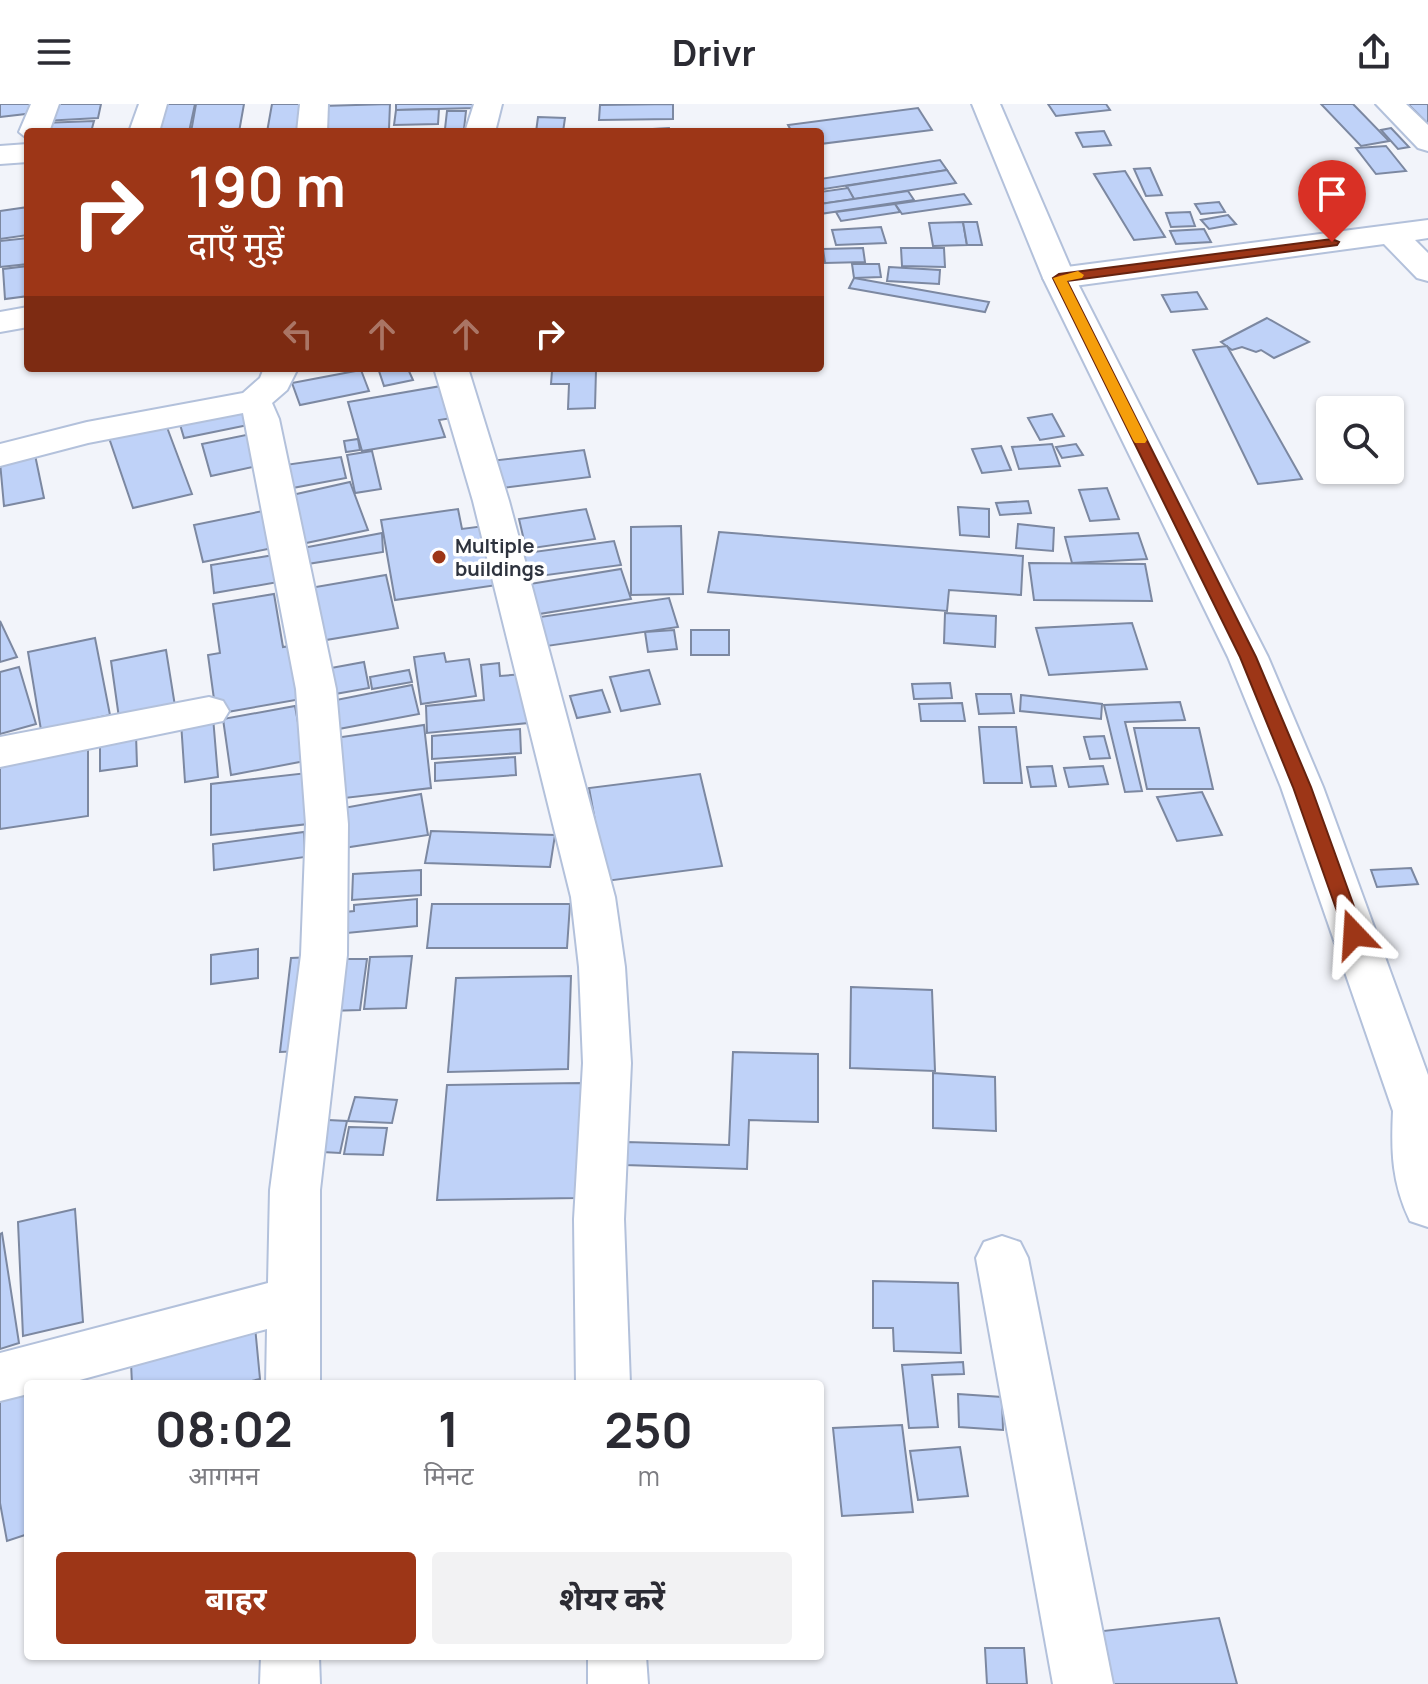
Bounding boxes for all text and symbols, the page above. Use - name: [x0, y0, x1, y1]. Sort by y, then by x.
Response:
- text: Drivr: [672, 28, 756, 77]
- icon: menu: [32, 30, 76, 74]
- icon: share: [1352, 30, 1396, 74]
- text: 190 m: [188, 147, 346, 224]
- icon: right: [56, 160, 160, 264]
- pin: [1298, 160, 1366, 242]
- icon: arrive: [1310, 172, 1354, 216]
- text: दाएँ मुड़ें: [188, 220, 284, 269]
- icon: left: [276, 312, 320, 356]
- icon: ahead: [360, 312, 404, 356]
- icon: ahead: [444, 312, 488, 356]
- icon: right: [528, 312, 572, 356]
- map controls: [1316, 396, 1404, 484]
- button: search: [1316, 396, 1404, 484]
- place label: Multiple buildings: [455, 532, 545, 582]
- marker: Multiple buildings: [430, 548, 448, 566]
- position arrow: [1312, 892, 1396, 976]
- text: 08:02: [155, 1396, 293, 1461]
- text: 1: [438, 1396, 459, 1461]
- text: 250: [605, 1397, 693, 1462]
- text: आगमन: [188, 1457, 259, 1493]
- text: मिनट: [424, 1457, 474, 1493]
- text: m: [638, 1458, 660, 1494]
- button: बाहर: [56, 1552, 416, 1644]
- button: शेयर करें: [432, 1552, 792, 1644]

